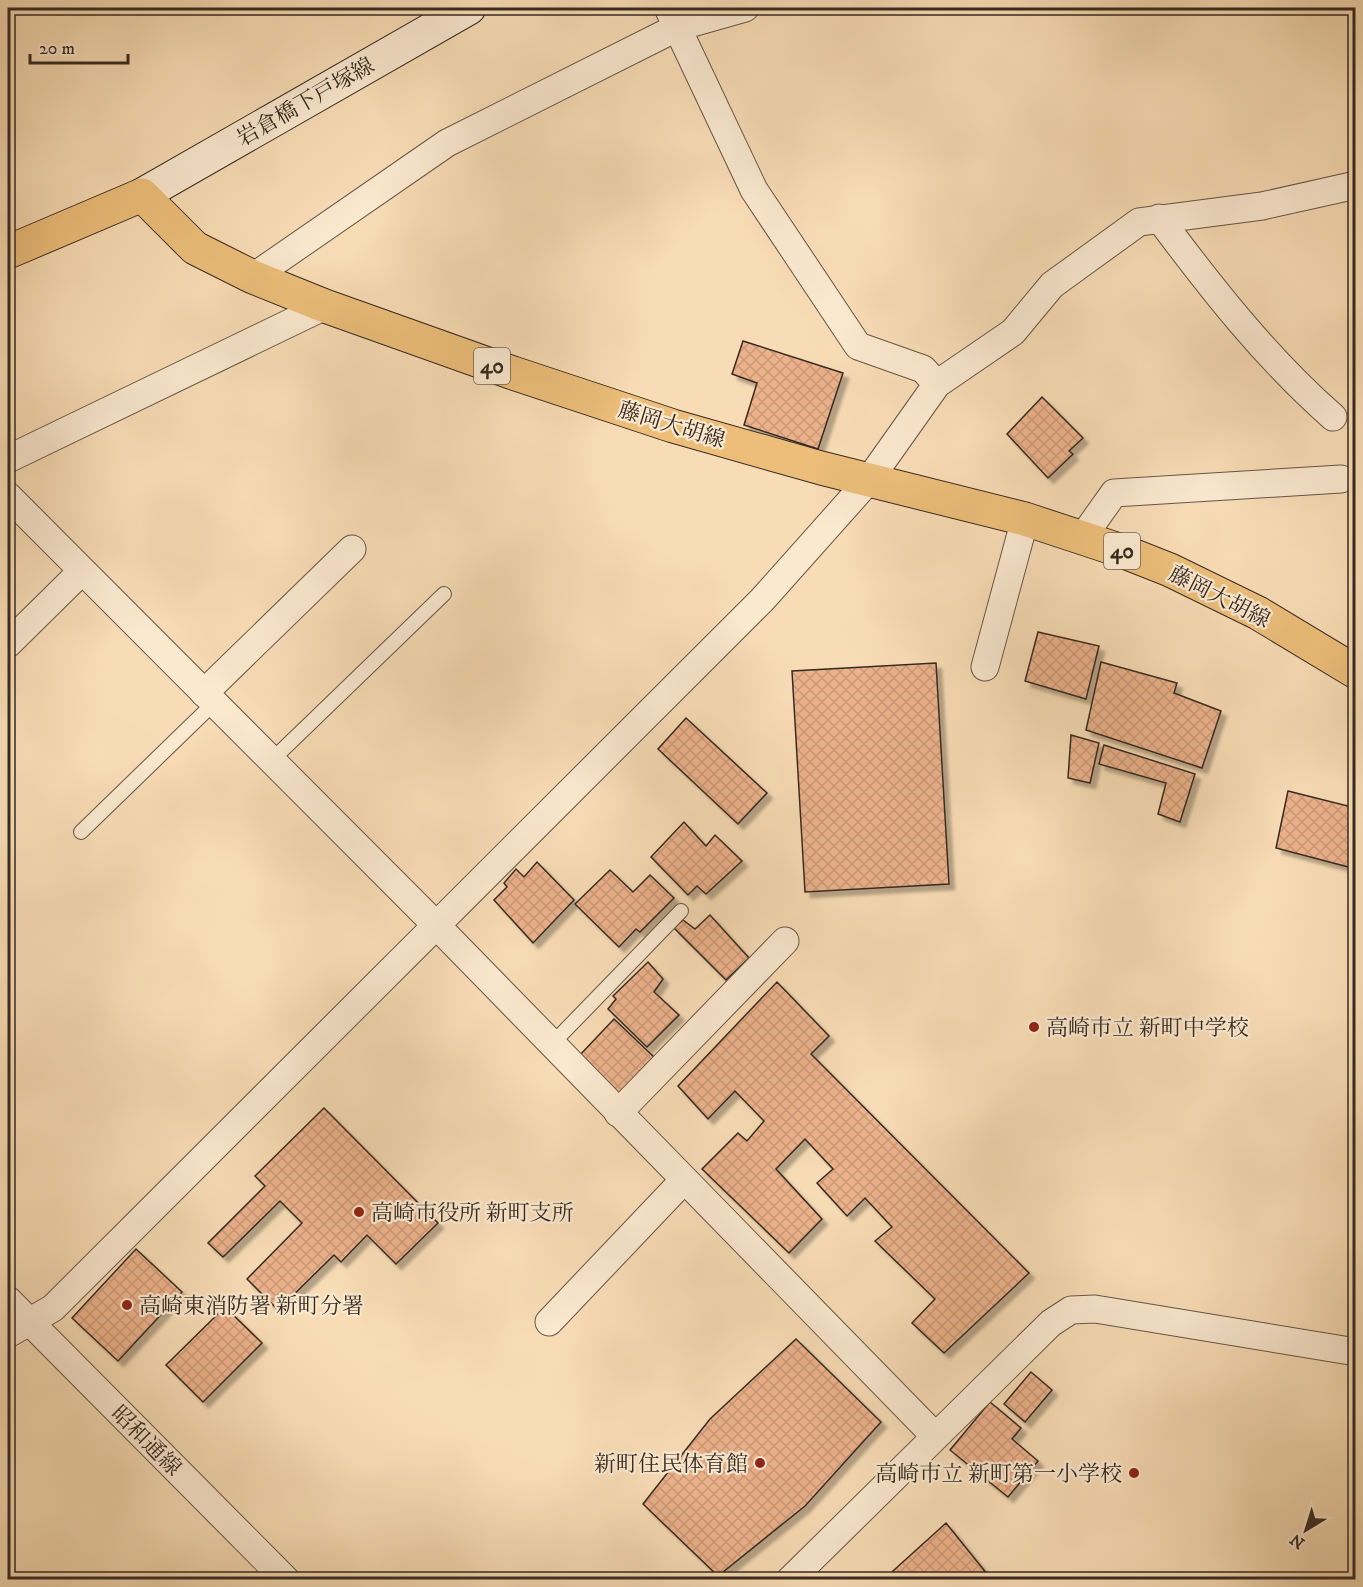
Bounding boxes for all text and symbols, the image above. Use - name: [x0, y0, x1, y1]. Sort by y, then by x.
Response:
- scale bar: [30, 27, 128, 65]
- text: 20 m: [39, 38, 75, 60]
- street label: 岩倉橋下戸塚線: [232, 52, 379, 152]
- road number: 40: [474, 348, 510, 384]
- street label: 藤岡大胡線: [615, 396, 728, 454]
- road number: 40: [1104, 533, 1140, 569]
- street label: 藤岡大胡線: [1164, 560, 1274, 634]
- place label: 高崎市立 新町中学校: [1046, 1015, 1249, 1042]
- marker: 高崎市立 新町中学校: [1027, 1020, 1041, 1034]
- place label: 高崎市役所 新町支所: [371, 1200, 574, 1227]
- marker: 高崎市役所 新町支所: [352, 1205, 366, 1219]
- place label: 高崎東消防署 新町分署: [139, 1293, 364, 1320]
- marker: 高崎東消防署 新町分署: [120, 1298, 134, 1312]
- street label: 昭和通線: [105, 1400, 187, 1482]
- place label: 新町住民体育館: [594, 1451, 748, 1478]
- marker: 新町住民体育館: [753, 1456, 767, 1470]
- place label: 高崎市立 新町第一小学校: [875, 1461, 1122, 1488]
- marker: 高崎市立 新町第一小学校: [1127, 1466, 1141, 1480]
- north arrow: [1276, 1500, 1336, 1560]
- text: N: [1286, 1529, 1309, 1553]

